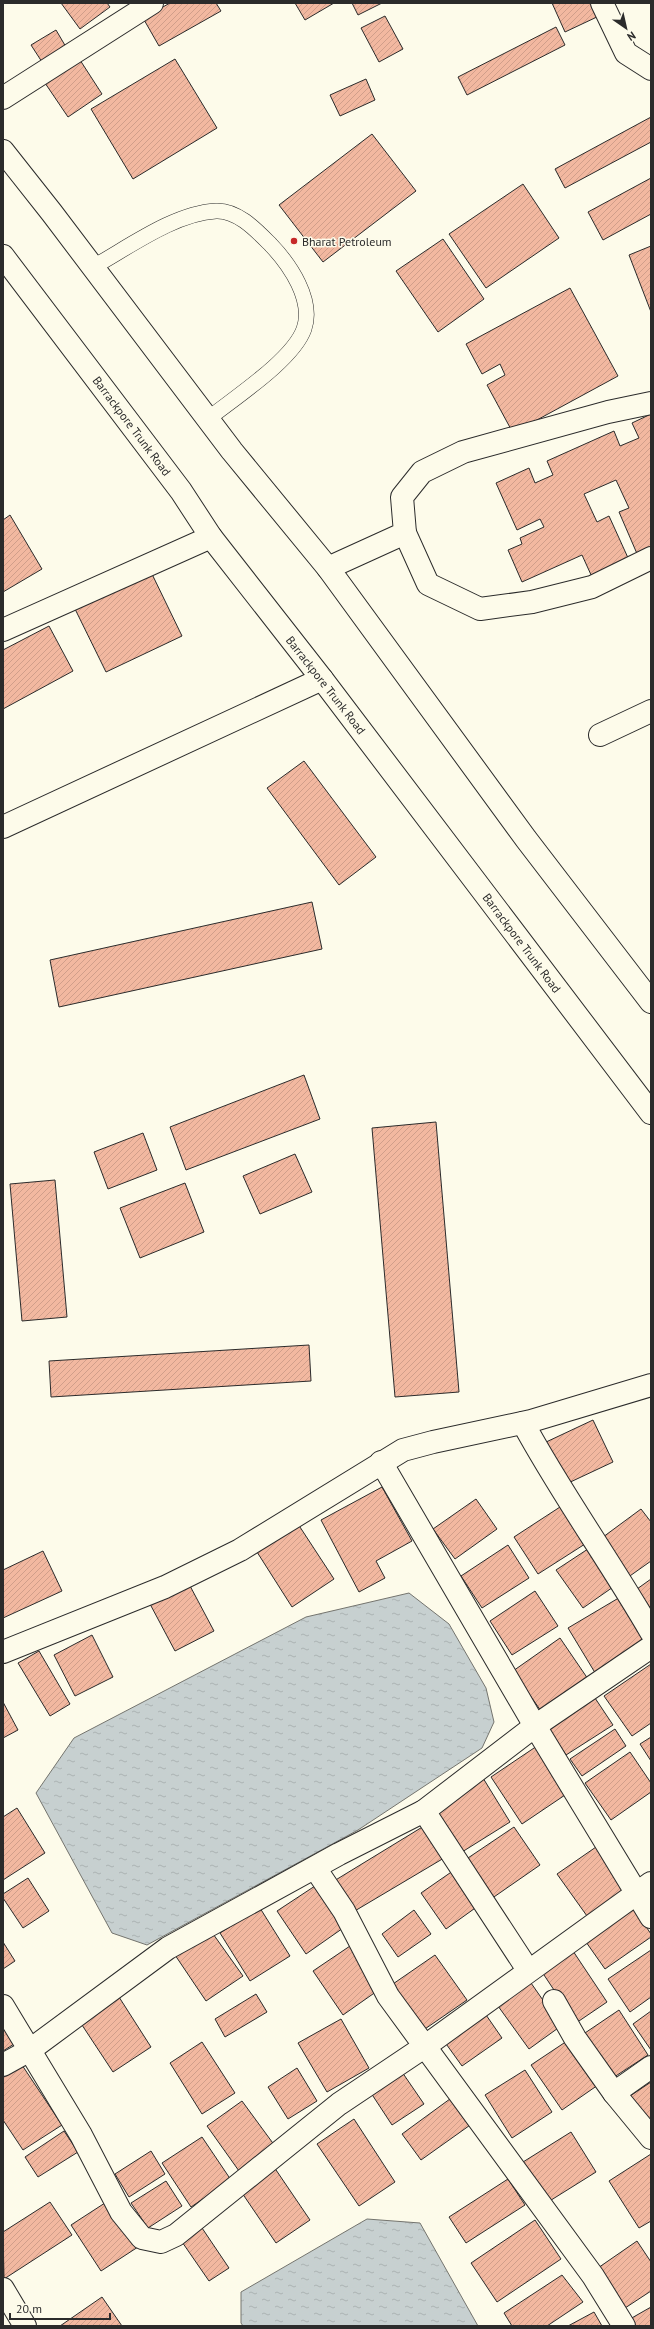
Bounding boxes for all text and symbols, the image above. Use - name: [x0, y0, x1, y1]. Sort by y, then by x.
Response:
- north arrow: [606, 8, 646, 48]
- text: N: [625, 28, 639, 44]
- place label: Bharat Petroleum: [302, 234, 392, 249]
- marker: Bharat Petroleum: [289, 236, 299, 246]
- street label: Barrackpore Trunk Road: [90, 373, 174, 479]
- street label: Barrackpore Trunk Road: [283, 633, 369, 737]
- street label: Barrackpore Trunk Road: [480, 890, 564, 996]
- scale bar: [10, 2295, 110, 2321]
- text: 20 m: [16, 2301, 42, 2316]

